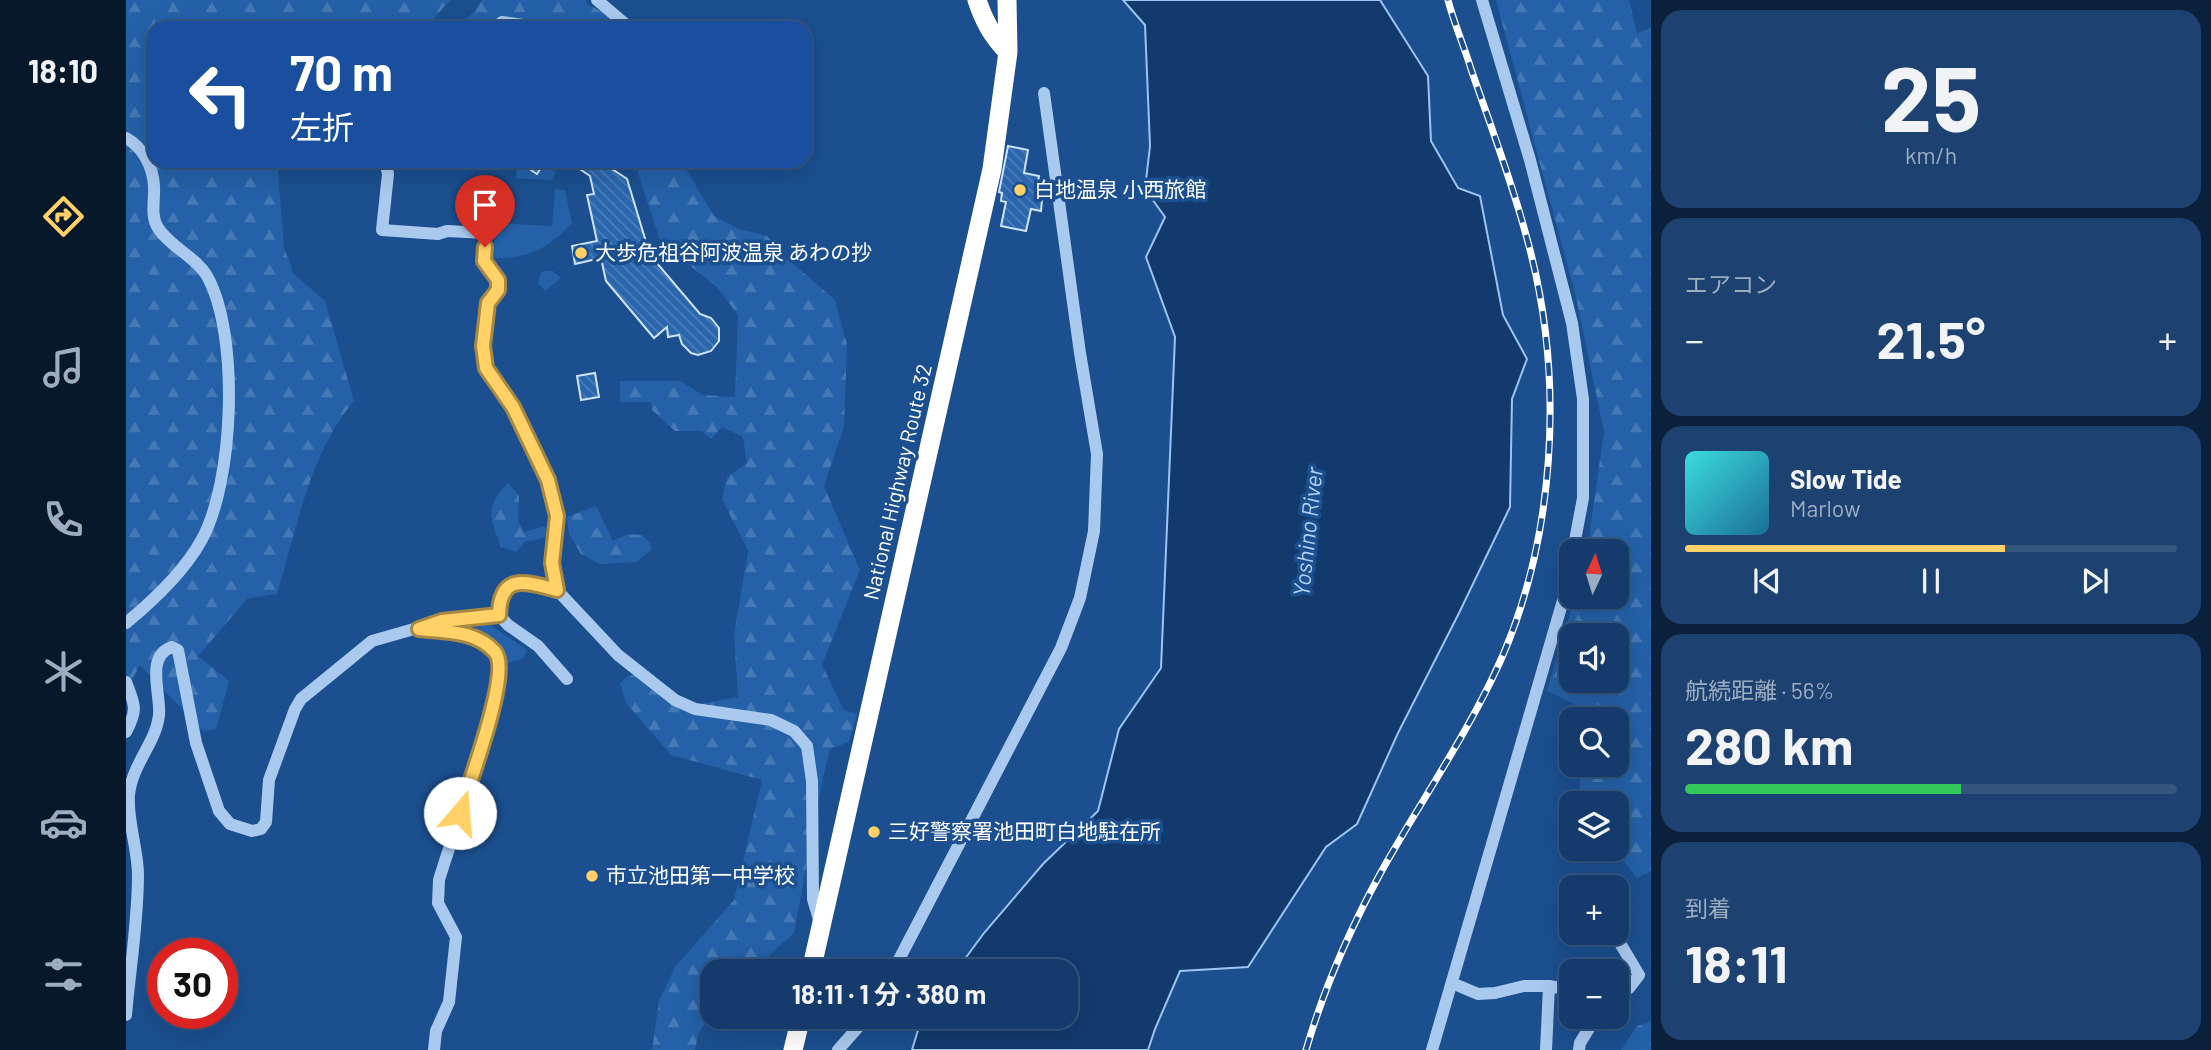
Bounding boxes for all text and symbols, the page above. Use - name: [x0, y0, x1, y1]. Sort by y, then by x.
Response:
- text: 25: [1881, 41, 1981, 150]
- text: 70 m: [290, 42, 393, 101]
- icon: left: [175, 49, 266, 140]
- text: 18:10: [28, 51, 98, 89]
- text: 左折: [290, 107, 354, 145]
- text: km/h: [1905, 141, 1957, 169]
- pin: [455, 175, 515, 247]
- place label: 白地温泉 小西旅館: [1034, 176, 1206, 201]
- marker: 白地温泉 小西旅館: [1012, 182, 1028, 198]
- icon: arrive: [466, 186, 504, 224]
- icon: directions: [39, 192, 88, 241]
- place label: 大歩危祖谷阿波温泉 あわの抄: [595, 239, 872, 264]
- marker: 大歩危祖谷阿波温泉 あわの抄: [573, 245, 589, 261]
- text: エアコン: [1685, 270, 1777, 298]
- text: 21.5°: [1877, 307, 1985, 369]
- text: −: [1685, 316, 1704, 362]
- text: +: [2158, 316, 2177, 362]
- icon: music: [39, 343, 88, 392]
- street label: National Highway Route 32: [857, 361, 936, 602]
- text: Slow Tide: [1790, 463, 1902, 494]
- water label: Yoshino River: [1286, 465, 1328, 598]
- text: Marlow: [1790, 494, 1861, 522]
- icon: phone: [39, 495, 88, 544]
- north arrow: [1559, 539, 1629, 609]
- map controls: [1559, 539, 1629, 1029]
- icon: previous: [1748, 562, 1786, 600]
- icon: pause: [1912, 562, 1950, 600]
- icon: next: [2076, 562, 2114, 600]
- button: sound: [1559, 623, 1629, 693]
- icon: climate: [39, 647, 88, 696]
- text: 航続距離 · 56%: [1685, 676, 1834, 704]
- button: search: [1559, 707, 1629, 777]
- text: 280 km: [1685, 713, 1853, 775]
- position arrow: [423, 776, 497, 850]
- button: layers: [1559, 791, 1629, 861]
- icon: car: [39, 798, 88, 847]
- place label: 三好警察署池田町白地駐在所: [888, 818, 1161, 843]
- marker: 三好警察署池田町白地駐在所: [866, 824, 882, 840]
- place label: 市立池田第一中学校: [606, 862, 795, 887]
- marker: 市立池田第一中学校: [584, 868, 600, 884]
- button: +: [1559, 875, 1629, 945]
- text: 到着: [1685, 894, 1731, 922]
- text: 18:11: [1685, 931, 1788, 993]
- speed limit sign: 30: [147, 938, 238, 1029]
- icon: filters: [39, 950, 88, 999]
- button: −: [1559, 959, 1629, 1029]
- text: 18:11 · 1 分 · 380 m: [792, 978, 986, 1009]

